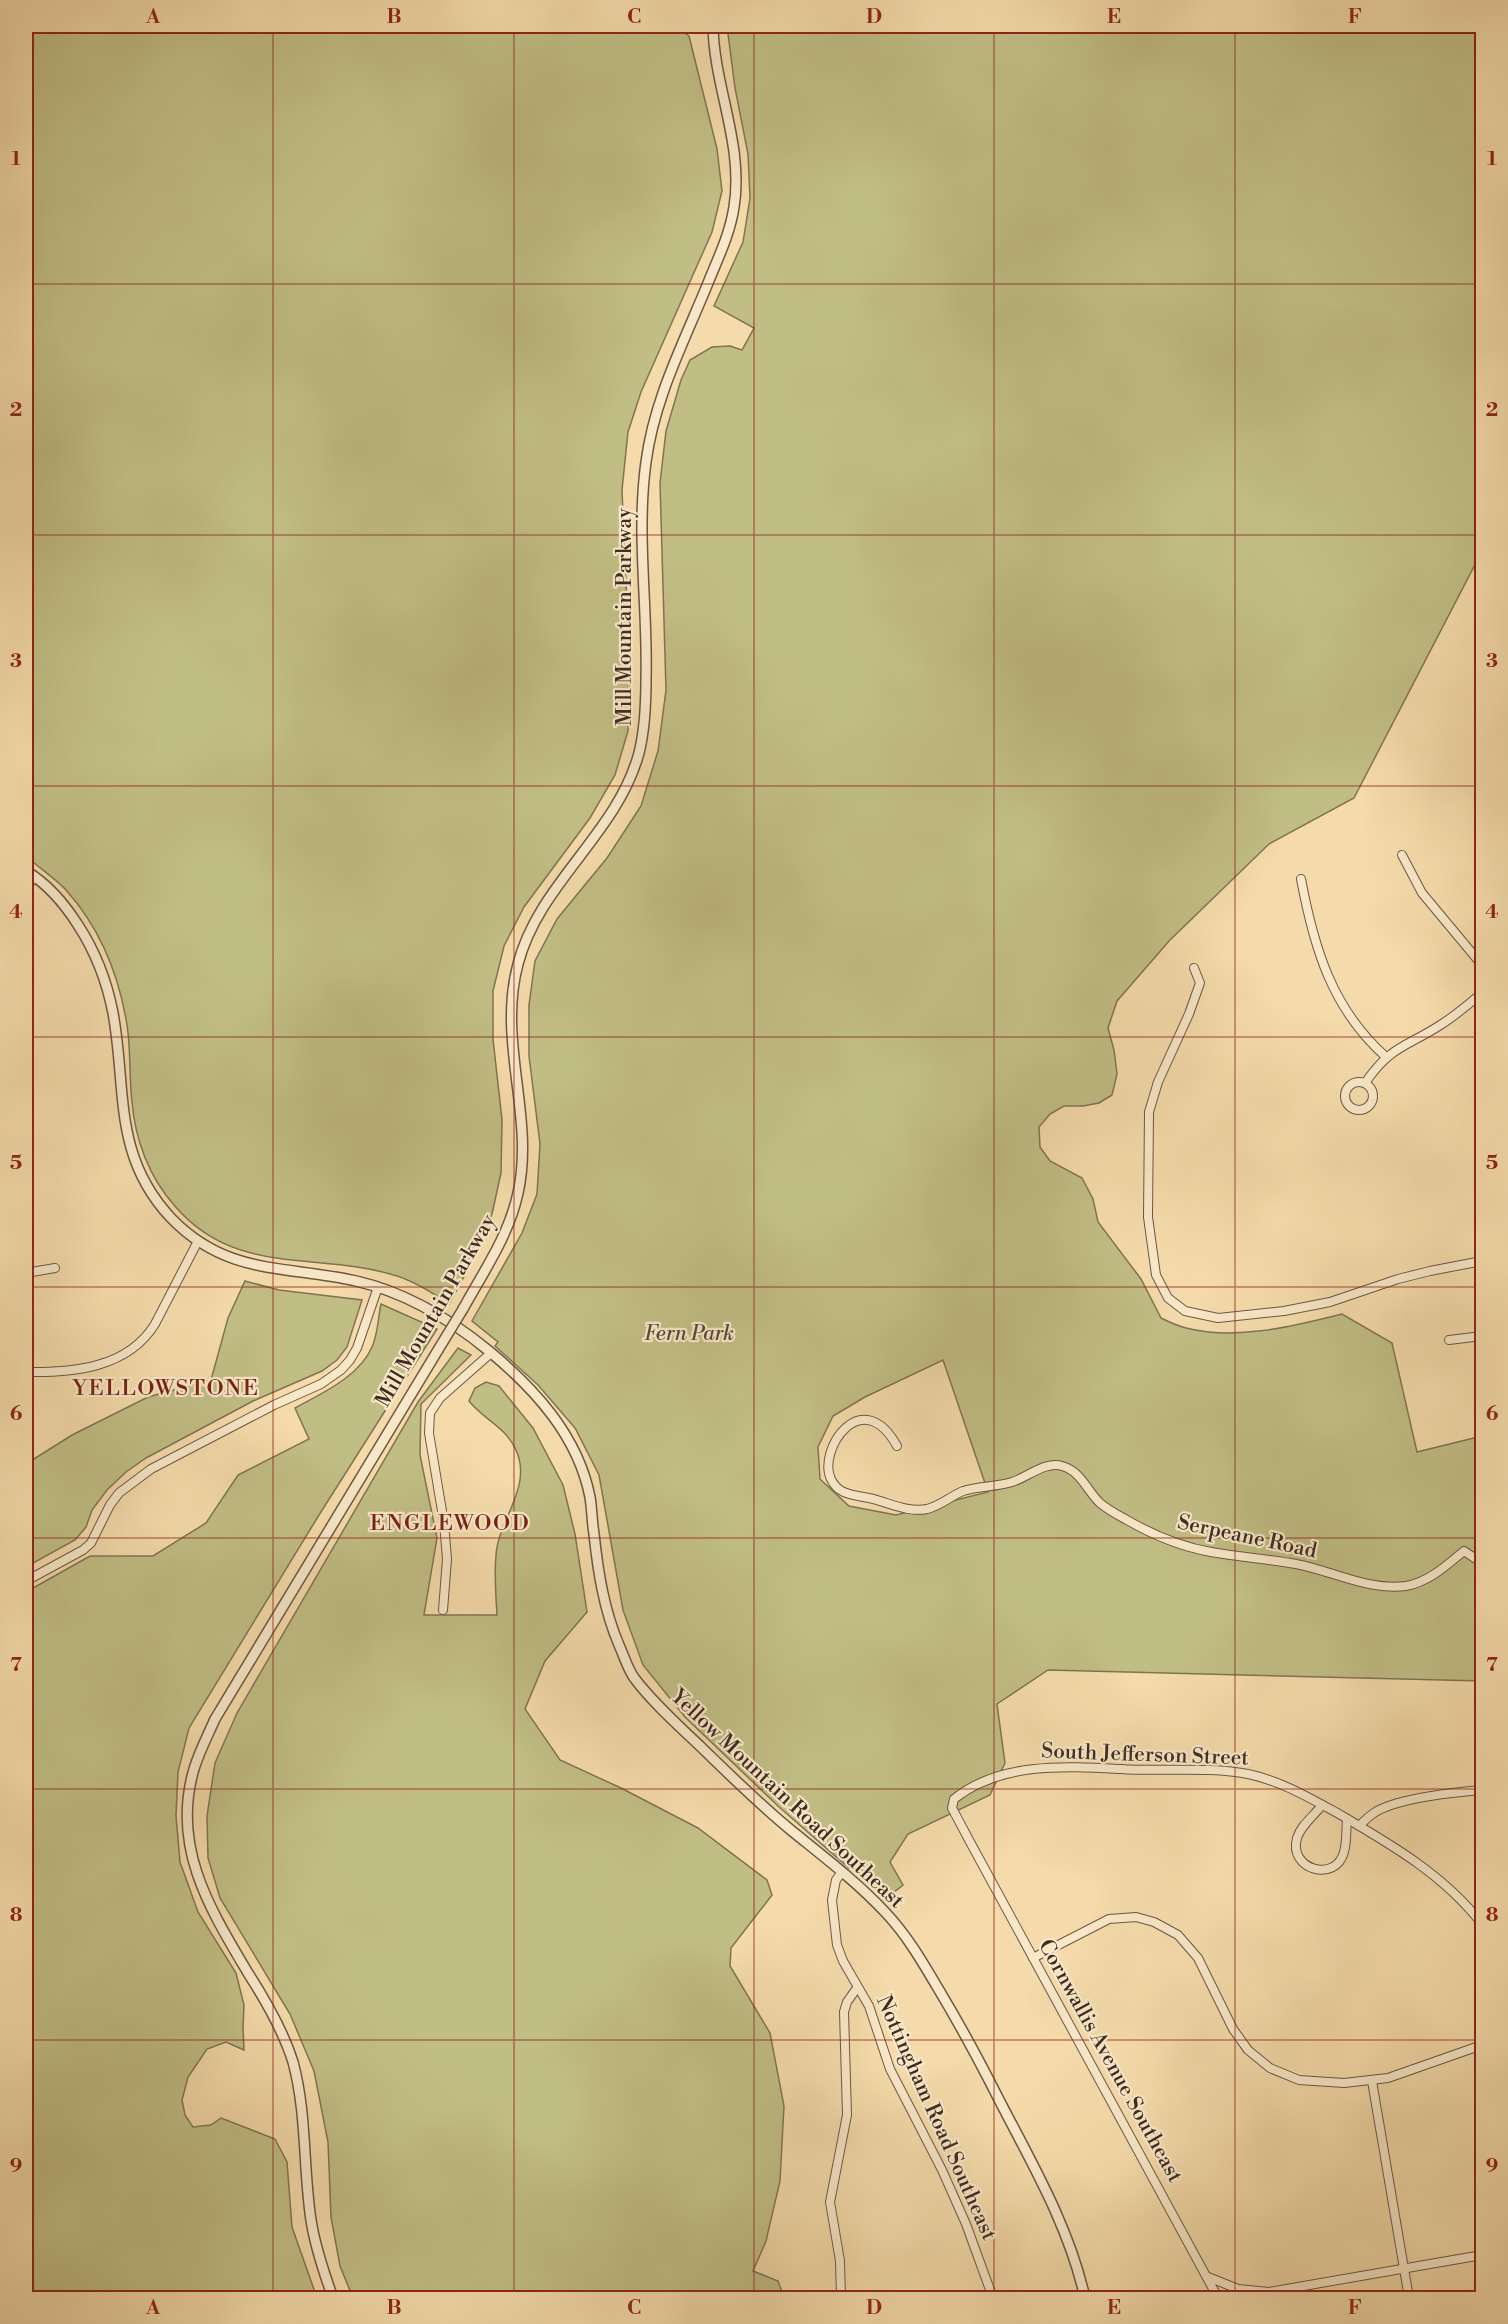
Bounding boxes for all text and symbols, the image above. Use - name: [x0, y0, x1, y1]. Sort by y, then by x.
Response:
- text: A: [145, 5, 161, 30]
- text: B: [386, 5, 402, 30]
- text: C: [627, 5, 641, 30]
- text: D: [866, 5, 882, 30]
- text: E: [1107, 5, 1121, 30]
- text: F: [1348, 5, 1362, 30]
- text: 1: [11, 147, 21, 172]
- text: 1: [1487, 147, 1497, 172]
- text: 2: [10, 398, 22, 423]
- text: 2: [1486, 398, 1498, 423]
- street label: Mill Mountain Parkway: [612, 507, 638, 726]
- text: 3: [10, 649, 22, 674]
- text: 3: [1486, 649, 1498, 674]
- text: 4: [9, 900, 23, 925]
- text: 4: [1485, 900, 1499, 925]
- text: 5: [10, 1151, 22, 1176]
- text: 5: [1486, 1151, 1498, 1176]
- street label: Mill Mountain Parkway: [370, 1209, 502, 1412]
- park label: Fern Park: [644, 1321, 734, 1347]
- district label: YELLOWSTONE: [72, 1375, 259, 1402]
- text: 6: [10, 1402, 23, 1427]
- text: 6: [1486, 1402, 1499, 1427]
- district label: ENGLEWOOD: [370, 1510, 530, 1537]
- street label: Serpeane Road: [1175, 1510, 1319, 1564]
- text: 7: [10, 1653, 22, 1678]
- text: 7: [1486, 1653, 1498, 1678]
- street label: Yellow Mountain Road Southeast: [664, 1683, 910, 1914]
- street label: South Jefferson Street: [1041, 1738, 1250, 1772]
- text: 8: [10, 1903, 23, 1928]
- text: 8: [1486, 1903, 1499, 1928]
- street label: Cornwallis Avenue Southeast: [1032, 1935, 1188, 2188]
- street label: Nottingham Road Southeast: [870, 1992, 1002, 2245]
- text: 9: [10, 2154, 22, 2179]
- text: 9: [1486, 2154, 1498, 2179]
- text: A: [145, 2296, 161, 2321]
- text: B: [386, 2296, 402, 2321]
- text: C: [627, 2296, 641, 2321]
- text: D: [866, 2296, 882, 2321]
- text: E: [1107, 2296, 1121, 2321]
- text: F: [1348, 2296, 1362, 2321]

